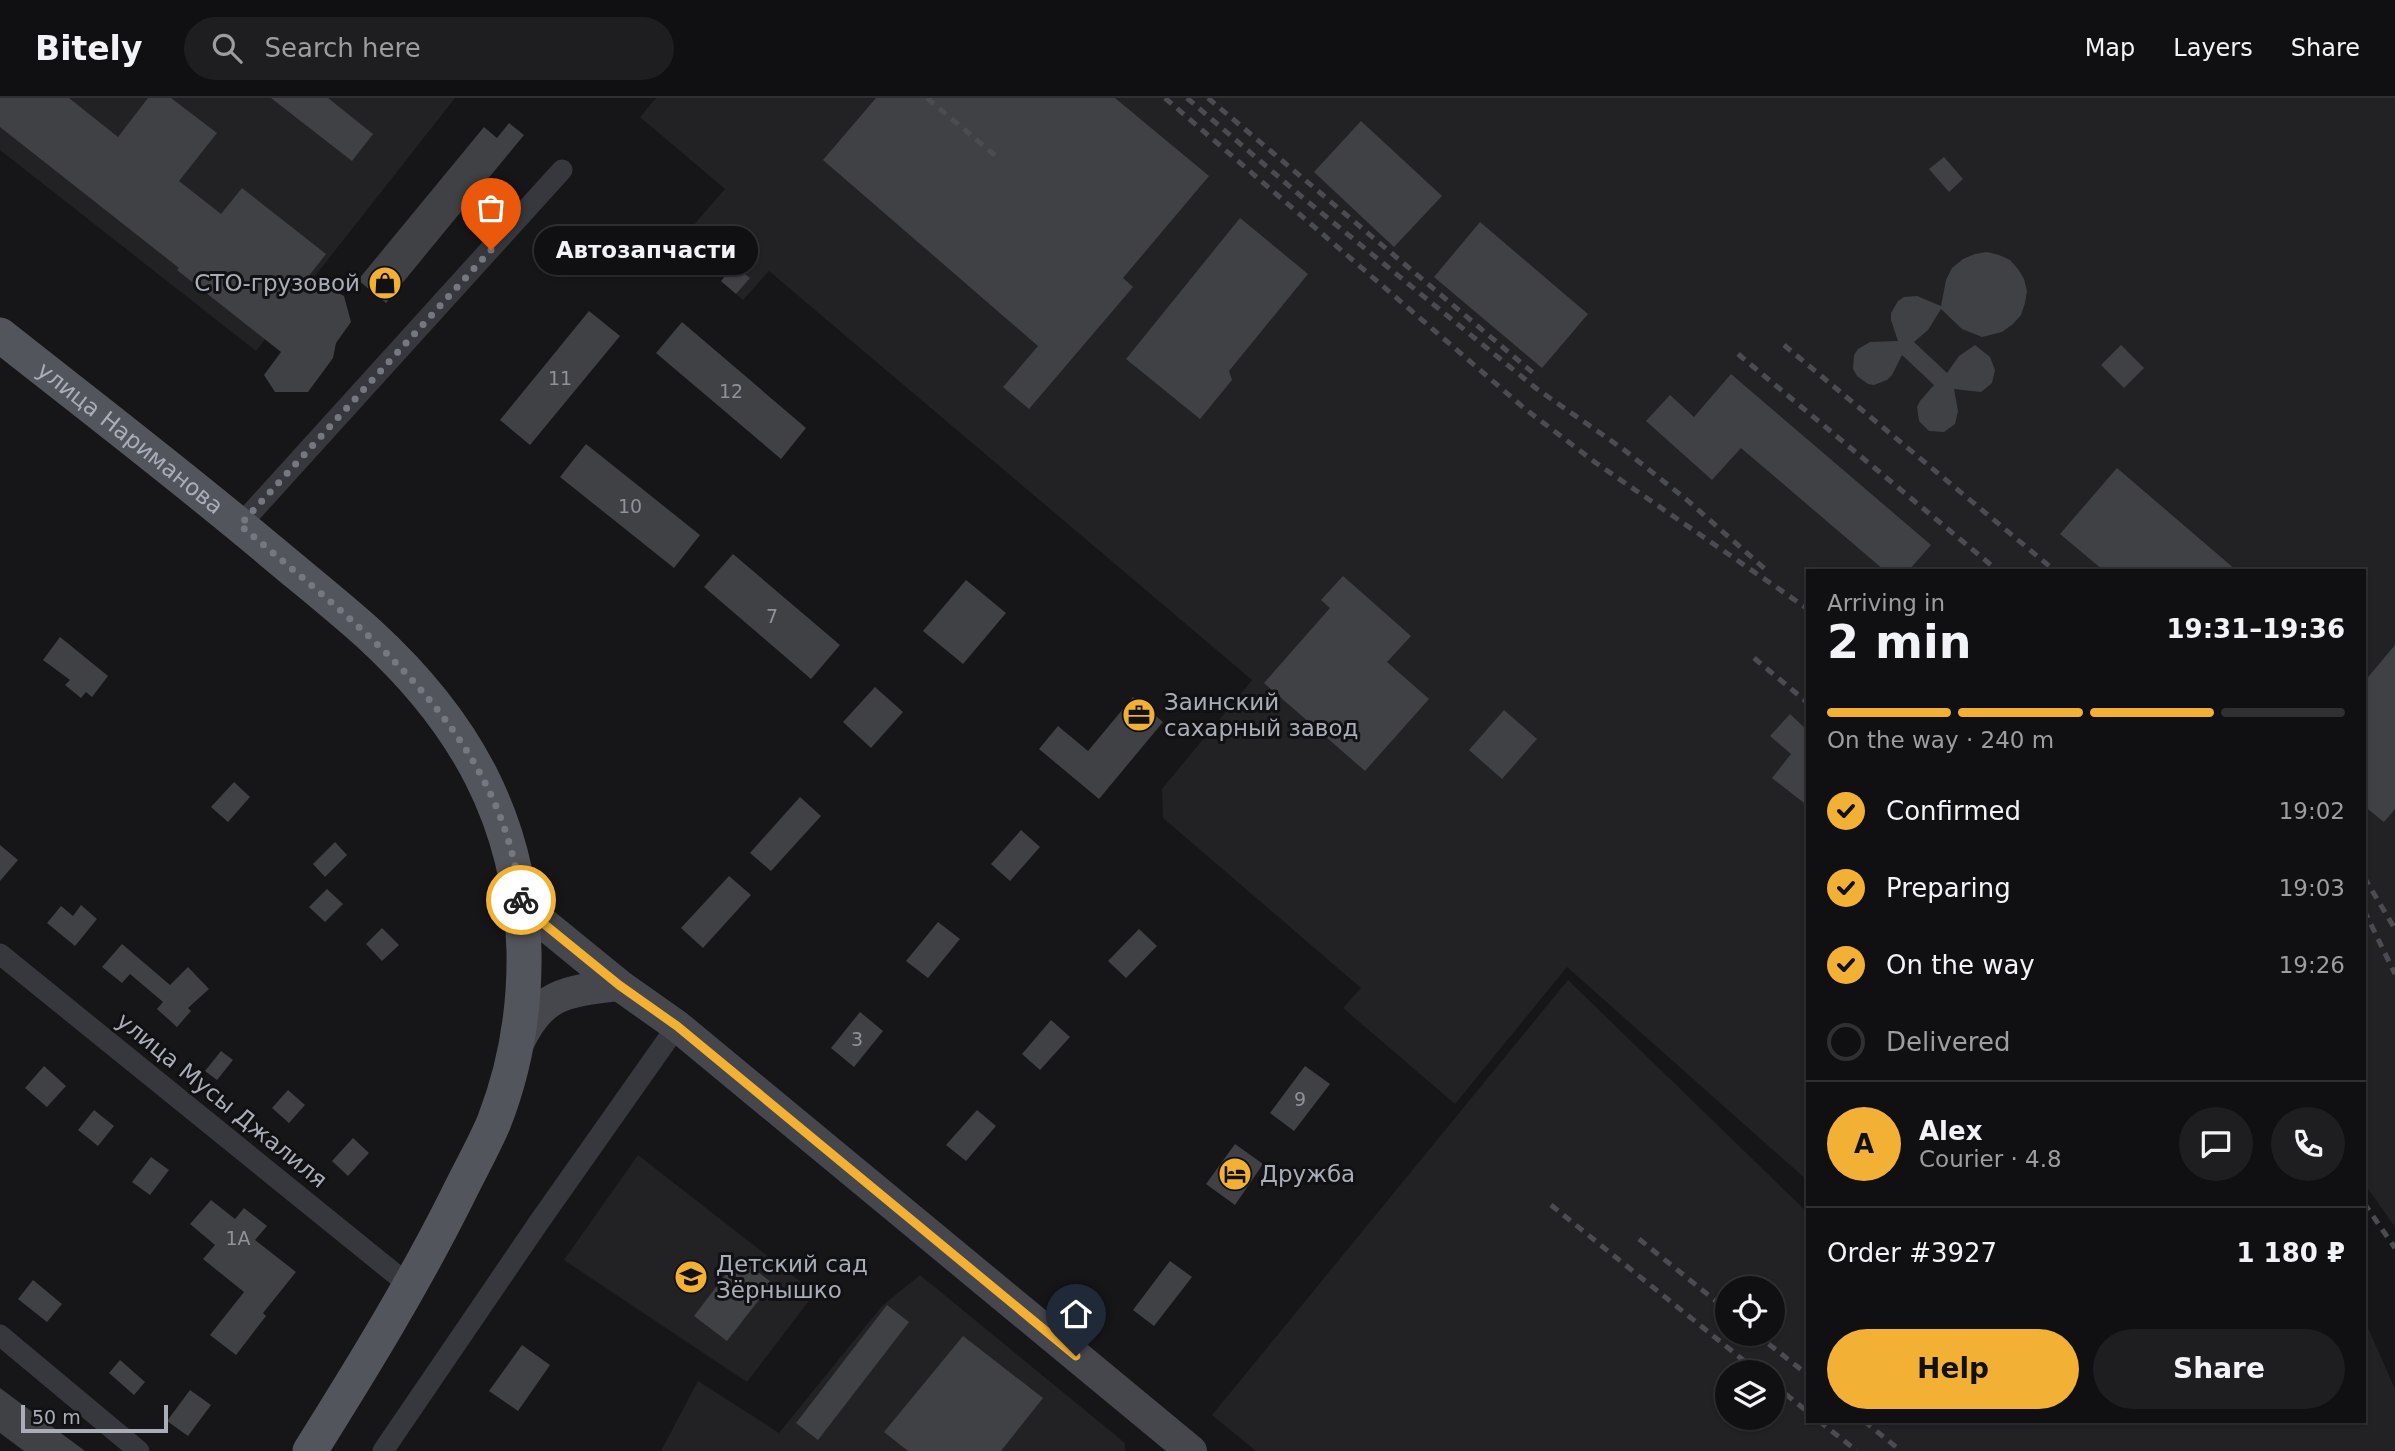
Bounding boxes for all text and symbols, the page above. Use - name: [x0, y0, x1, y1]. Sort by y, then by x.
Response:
- search box: [184, 17, 674, 80]
- text: Bitely: [35, 29, 142, 68]
- icon: search: [208, 29, 246, 67]
- text: Search here: [264, 33, 421, 63]
- text: Map: [2085, 34, 2135, 62]
- text: Layers: [2173, 34, 2253, 62]
- text: Share: [2291, 34, 2360, 62]
- pin: [461, 178, 521, 250]
- icon: bag: [472, 189, 510, 227]
- callout: Автозапчасти: [533, 226, 757, 274]
- text: Автозапчасти: [556, 237, 736, 263]
- shop icon: СТО-грузовой: [366, 264, 404, 302]
- place label: СТО-грузовой: [194, 270, 360, 296]
- street label: улица Нариманова: [32, 356, 228, 519]
- house number: 11: [548, 367, 572, 389]
- house number: 12: [719, 380, 743, 402]
- house number: 10: [618, 495, 642, 517]
- text: Arriving in: [1827, 590, 1945, 616]
- house number: 7: [766, 605, 778, 627]
- text: 19:31–19:36: [2166, 614, 2345, 644]
- text: 2 min: [1827, 615, 1971, 669]
- place label: Заинский сахарный завод: [1164, 689, 1358, 741]
- office icon: Заинский сахарный завод: [1120, 696, 1158, 734]
- text: On the way · 240 m: [1827, 727, 2054, 753]
- icon: check: [1827, 792, 1865, 830]
- text: Confirmed: [1886, 796, 2021, 826]
- text: 19:02: [2279, 798, 2345, 824]
- courier: [486, 865, 556, 935]
- icon: check: [1827, 869, 1865, 907]
- text: Preparing: [1886, 873, 2011, 903]
- text: 19:03: [2279, 875, 2345, 901]
- icon: bike: [502, 881, 540, 919]
- icon: check: [1827, 946, 1865, 984]
- text: On the way: [1886, 950, 2035, 980]
- text: 19:26: [2279, 952, 2345, 978]
- street label: улица Мусы Джалиля: [112, 1007, 332, 1193]
- text: Delivered: [1886, 1027, 2010, 1057]
- house number: 3: [851, 1028, 863, 1050]
- house number: 9: [1294, 1088, 1306, 1110]
- button: chat: [2179, 1107, 2253, 1181]
- button: phone: [2271, 1107, 2345, 1181]
- text: Alex: [1919, 1116, 1982, 1146]
- text: A: [1854, 1129, 1874, 1159]
- text: Courier · 4.8: [1919, 1146, 2062, 1172]
- hotel icon: Дружба: [1216, 1155, 1254, 1193]
- place label: Дружба: [1260, 1161, 1355, 1187]
- house number: 1А: [225, 1227, 251, 1249]
- text: Order #3927: [1827, 1238, 1997, 1268]
- text: 1 180 ₽: [2236, 1238, 2345, 1268]
- place label: Детский сад Зёрнышко: [716, 1251, 868, 1303]
- school or university icon: Детский сад Зёрнышко: [672, 1258, 710, 1296]
- map controls: [1715, 1276, 1785, 1430]
- button: locate: [1715, 1276, 1785, 1346]
- pin: [1046, 1284, 1106, 1356]
- icon: home: [1057, 1295, 1095, 1333]
- button: Help: [1827, 1329, 2079, 1409]
- button: Share: [2093, 1329, 2345, 1409]
- button: layers: [1715, 1360, 1785, 1430]
- scale bar: [21, 1402, 168, 1434]
- text: 50 m: [32, 1406, 81, 1428]

